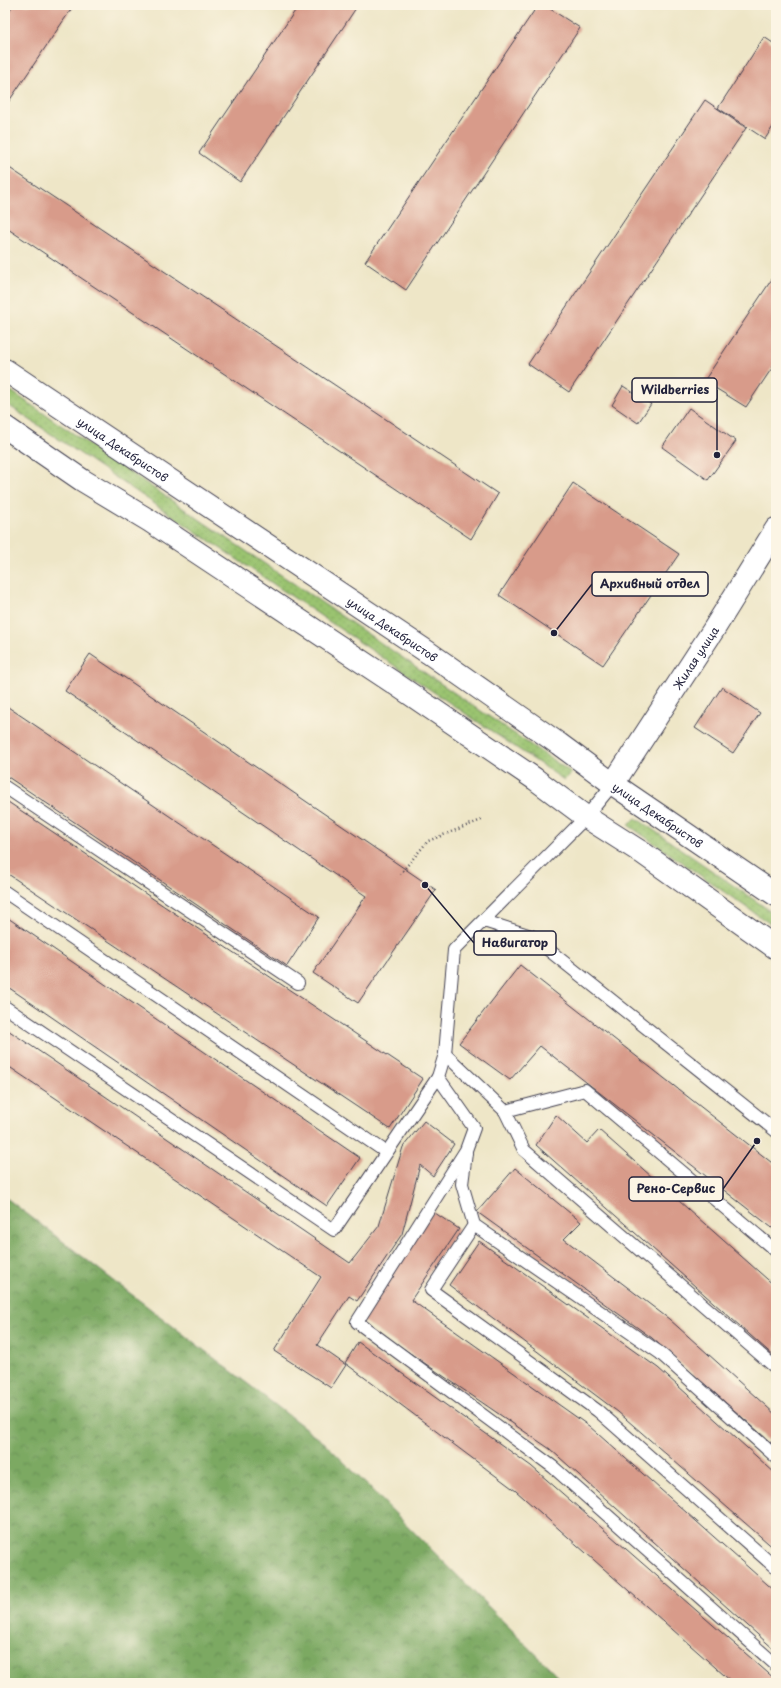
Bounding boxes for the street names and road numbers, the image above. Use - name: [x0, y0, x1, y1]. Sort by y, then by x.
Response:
- street label: улица Декабристов: [74, 412, 172, 485]
- street label: улица Декабристов: [344, 592, 441, 665]
- street label: Жилая улица: [668, 622, 722, 693]
- street label: улица Декабристов: [609, 778, 707, 851]

